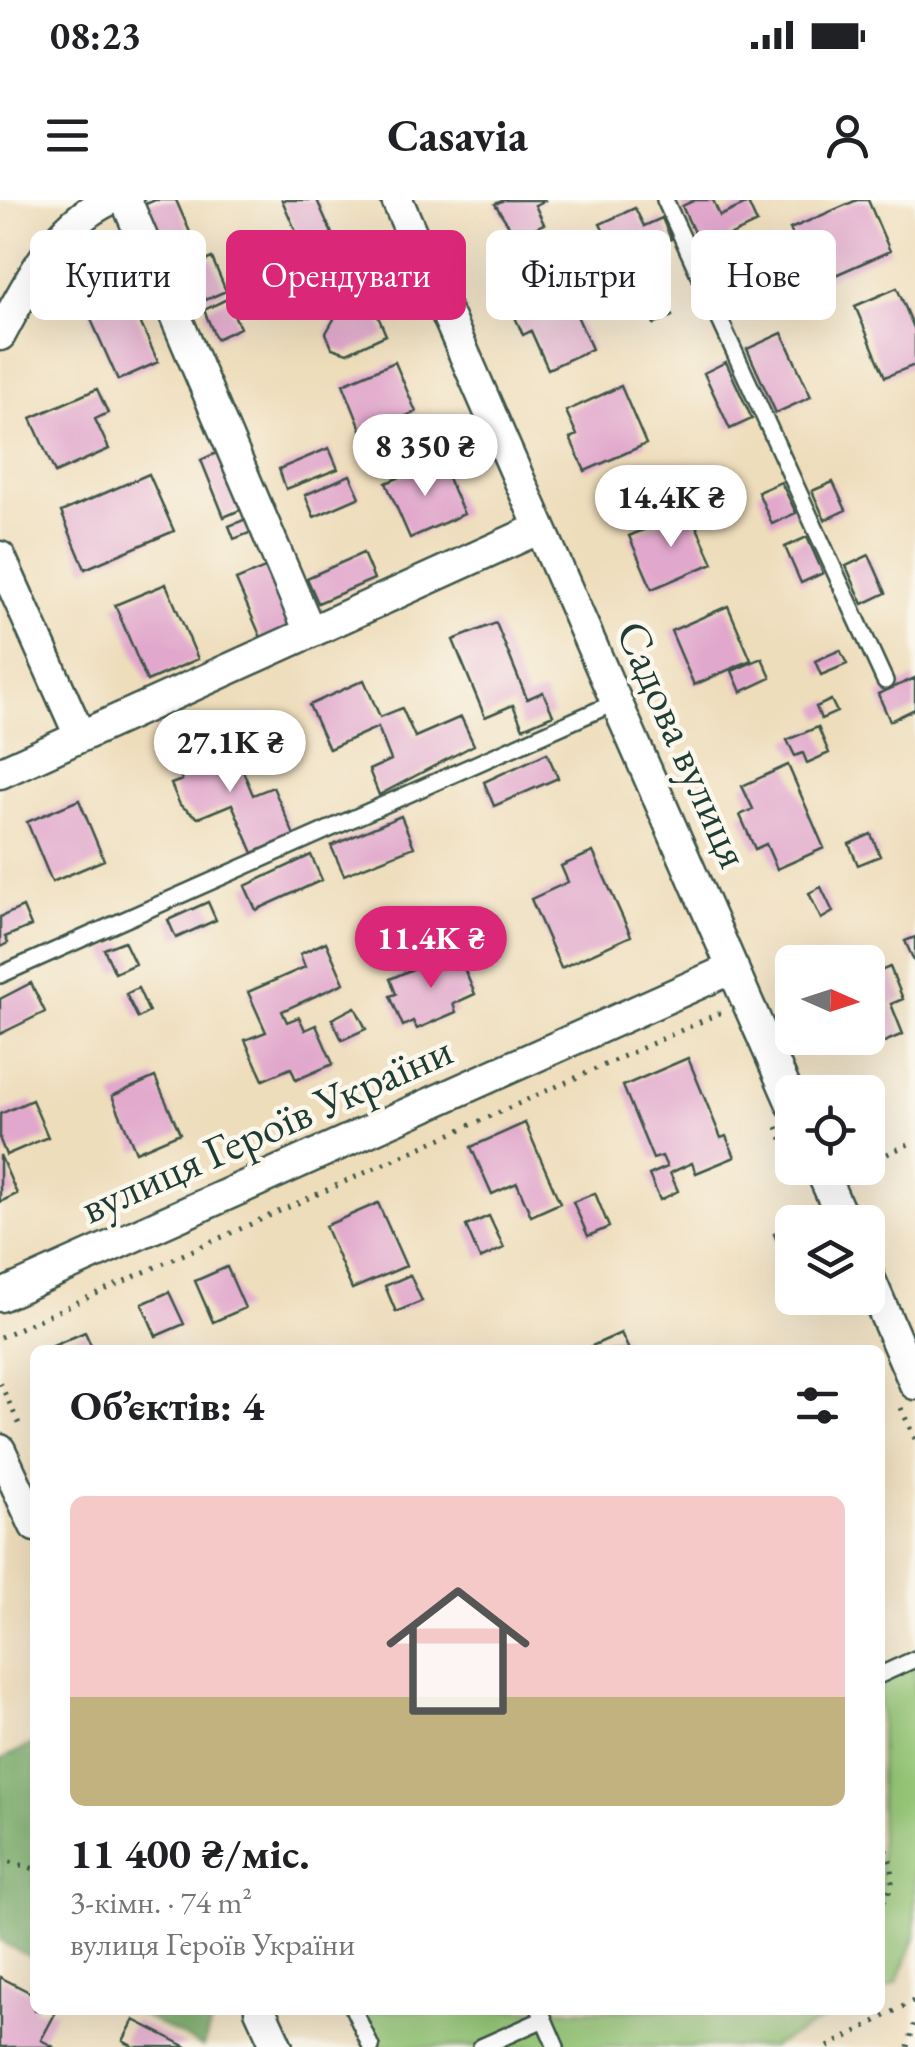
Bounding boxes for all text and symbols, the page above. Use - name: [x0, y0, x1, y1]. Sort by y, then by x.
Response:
- text: 08:23: [50, 11, 141, 60]
- text: Casavia: [387, 106, 528, 164]
- icon: menu: [40, 108, 95, 163]
- icon: person: [820, 108, 875, 163]
- chip: Купити: [30, 230, 206, 320]
- chip: Орендувати: [226, 230, 466, 320]
- chip: Фільтри: [486, 230, 671, 320]
- chip: Нове: [691, 230, 836, 320]
- pin: 8 350 ₴: [333, 414, 517, 499]
- text: 8 350 ₴: [375, 425, 475, 467]
- pin: 14.4K ₴: [579, 465, 763, 550]
- text: 14.4K ₴: [617, 476, 725, 518]
- street label: Садова вулиця: [604, 611, 764, 877]
- pin: 27.1K ₴: [138, 710, 322, 795]
- text: 27.1K ₴: [176, 721, 284, 763]
- pin: 11.4K ₴: [339, 906, 523, 991]
- text: 11.4K ₴: [377, 917, 485, 959]
- north arrow: [775, 945, 885, 1055]
- map controls: [775, 945, 885, 1315]
- street label: вулиця Героїв України: [71, 1020, 461, 1236]
- button: locate: [775, 1075, 885, 1185]
- button: layers: [775, 1205, 885, 1315]
- text: Об’єктів: 4: [70, 1378, 264, 1433]
- icon: filters: [790, 1378, 845, 1433]
- icon: home: [368, 1561, 548, 1741]
- text: 11 400 ₴/міс.: [70, 1826, 310, 1881]
- text: 3-кімн. · 74 m²: [70, 1881, 252, 1923]
- text: вулиця Героїв України: [70, 1923, 355, 1965]

